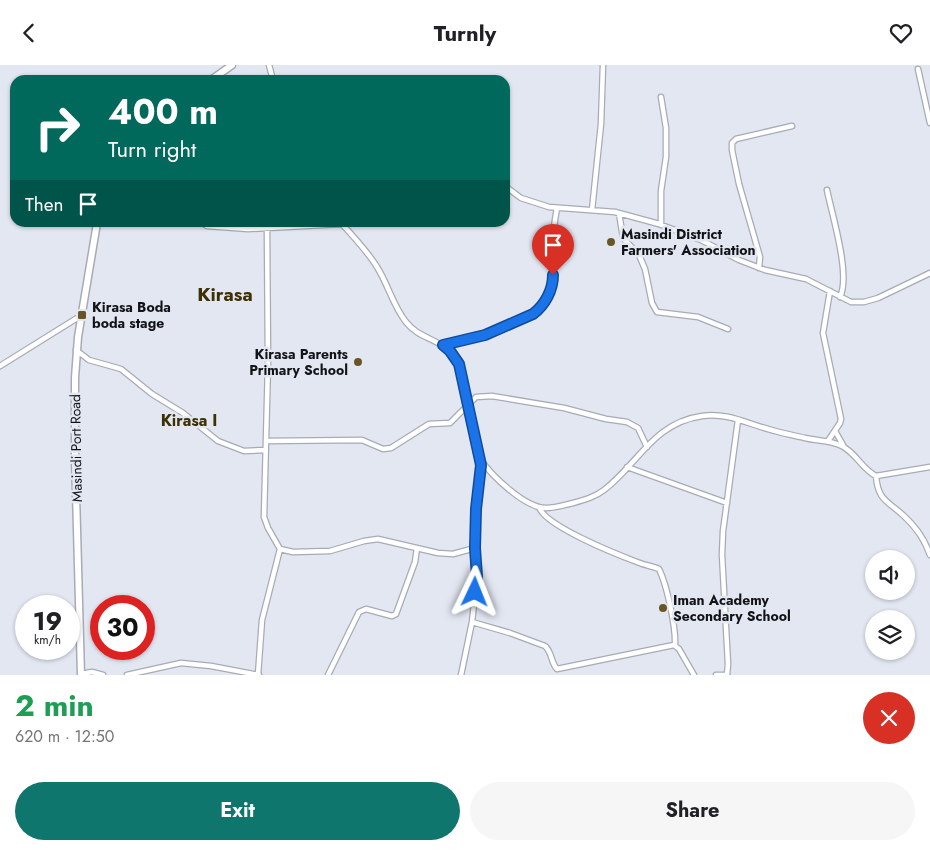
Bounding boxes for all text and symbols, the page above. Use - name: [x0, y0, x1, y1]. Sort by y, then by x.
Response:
- text: Turnly: [434, 17, 496, 49]
- icon: back: [15, 19, 43, 47]
- icon: heart: [887, 19, 915, 47]
- text: 400 m: [108, 87, 218, 137]
- icon: right: [25, 95, 90, 160]
- text: Turn right: [108, 133, 196, 165]
- icon: arrive: [74, 190, 102, 218]
- text: Then: [25, 191, 64, 218]
- pin: [532, 224, 574, 275]
- place label: Masindi District Farmers' Association: [621, 224, 756, 260]
- icon: arrive: [539, 231, 567, 259]
- marker: Masindi District Farmers' Association: [605, 236, 617, 248]
- district label: Kirasa: [197, 281, 253, 308]
- place label: Kirasa Boda boda stage: [92, 297, 171, 333]
- marker: Kirasa Boda boda stage: [76, 309, 88, 321]
- place label: Kirasa Parents Primary School: [249, 344, 349, 380]
- marker: Kirasa Parents Primary School: [352, 356, 364, 368]
- street label: Masindi Port Road: [65, 394, 87, 502]
- district label: Kirasa I: [161, 409, 217, 432]
- map controls: [865, 550, 915, 660]
- button: sound: [865, 550, 915, 600]
- position arrow: [448, 565, 500, 617]
- place label: Iman Academy Secondary School: [673, 590, 791, 626]
- speed limit sign: 30: [90, 595, 155, 660]
- marker: Iman Academy Secondary School: [657, 602, 669, 614]
- text: 19: [33, 603, 62, 639]
- button: layers: [865, 610, 915, 660]
- text: km/h: [34, 631, 61, 649]
- text: 2 min: [15, 684, 94, 727]
- button: close: [863, 692, 915, 744]
- text: 620 m · 12:50: [15, 725, 114, 748]
- button: Exit: [15, 782, 460, 840]
- button: Share: [470, 782, 915, 840]

